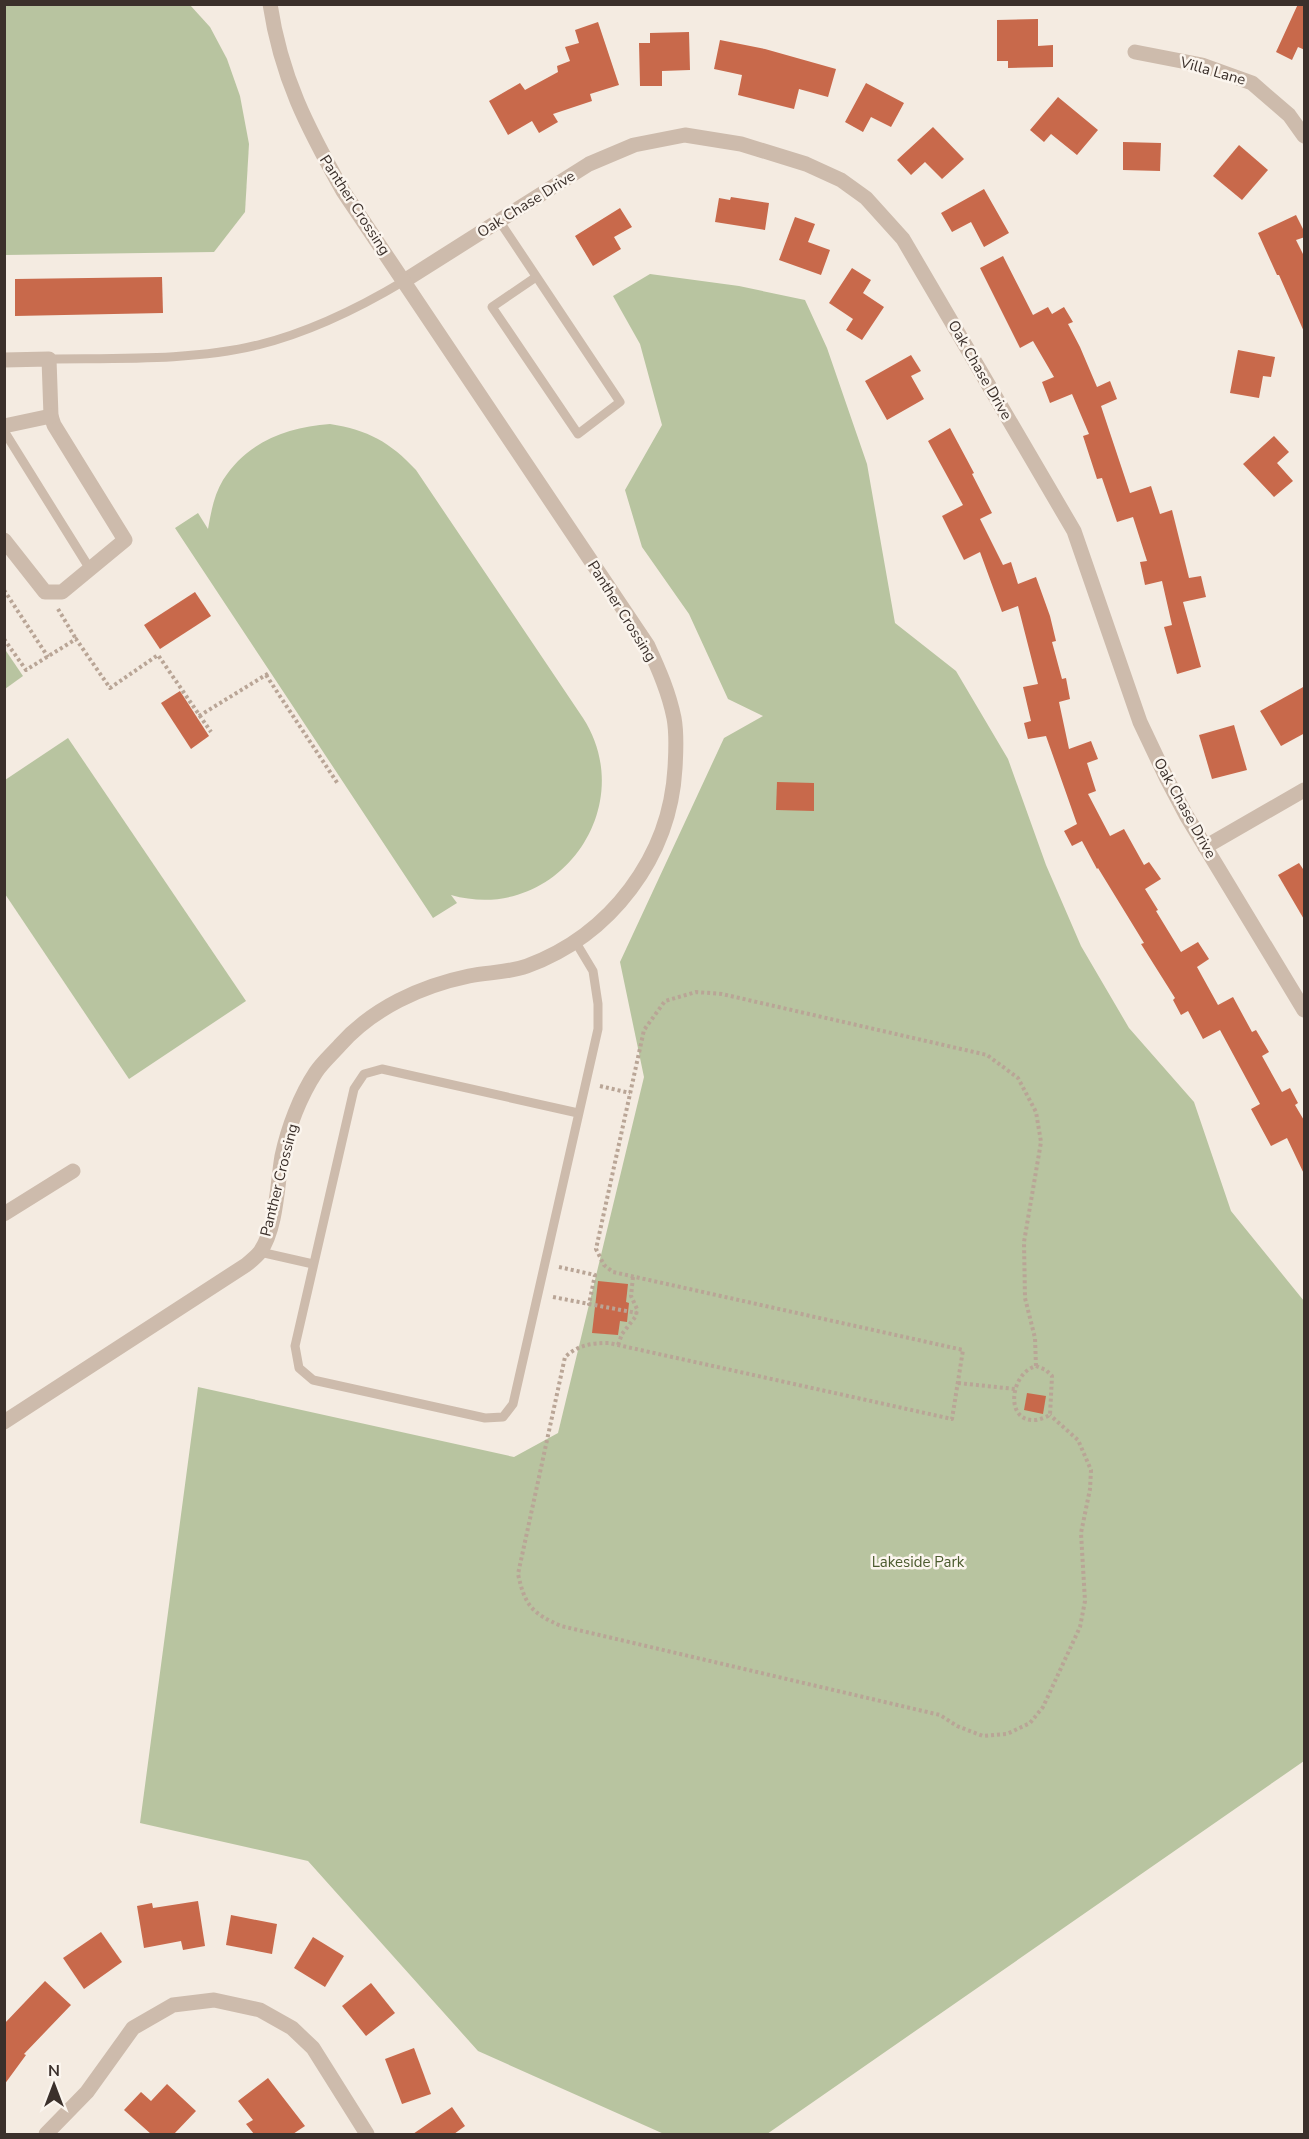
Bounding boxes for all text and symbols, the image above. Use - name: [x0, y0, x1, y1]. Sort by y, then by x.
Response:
- street label: Villa Lane: [1177, 52, 1248, 90]
- street label: Panther Crossing: [315, 151, 395, 259]
- street label: Oak Chase Drive: [473, 166, 579, 242]
- street label: Oak Chase Drive: [943, 316, 1017, 424]
- street label: Panther Crossing: [583, 557, 661, 665]
- street label: Oak Chase Drive: [1149, 754, 1221, 862]
- street label: Panther Crossing: [255, 1122, 303, 1238]
- park label: Lakeside Park: [872, 1552, 965, 1572]
- north arrow: [24, 2055, 84, 2115]
- text: N: [48, 2060, 60, 2082]

